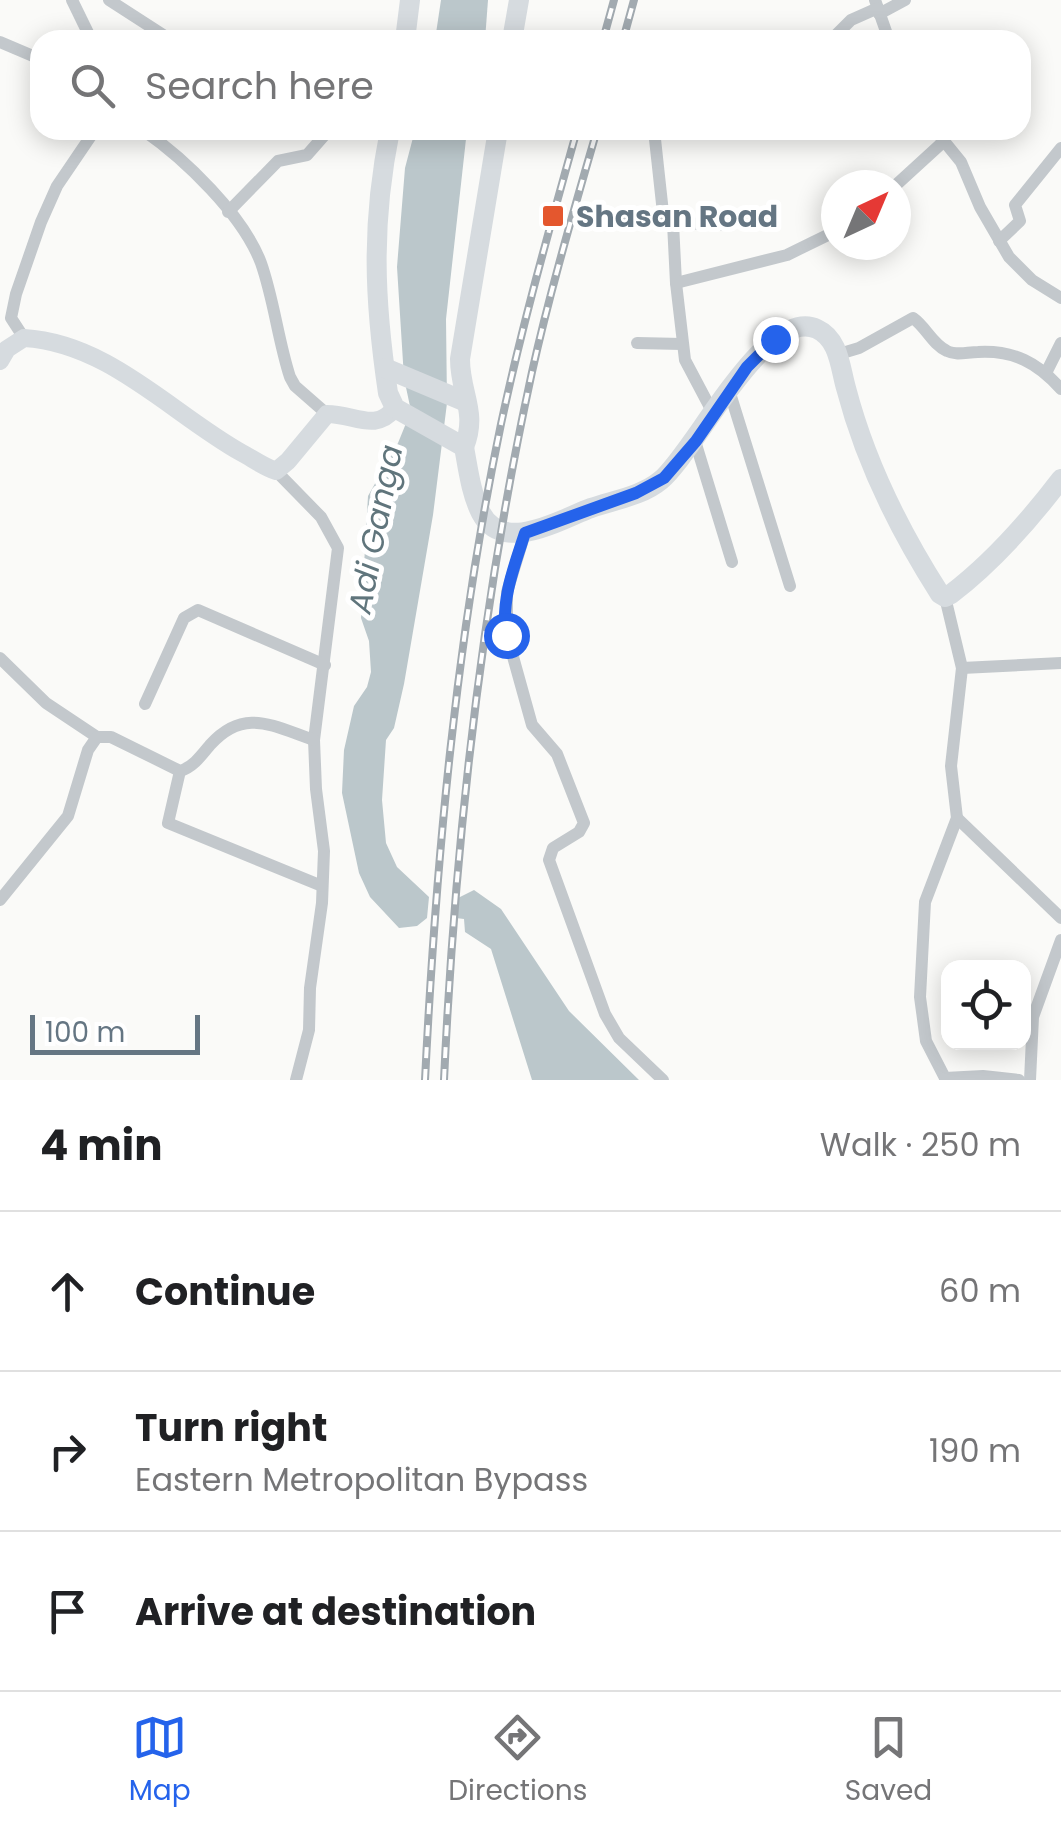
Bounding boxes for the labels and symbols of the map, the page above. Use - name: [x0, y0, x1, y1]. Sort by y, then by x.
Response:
- north arrow: [821, 170, 911, 260]
- place label: Shasan Road: [576, 195, 778, 238]
- marker: Shasan Road: [540, 203, 566, 229]
- route end: [753, 317, 799, 363]
- water label: Adi Ganga: [336, 441, 413, 618]
- route start: [484, 613, 530, 659]
- scale bar: [30, 1010, 200, 1054]

